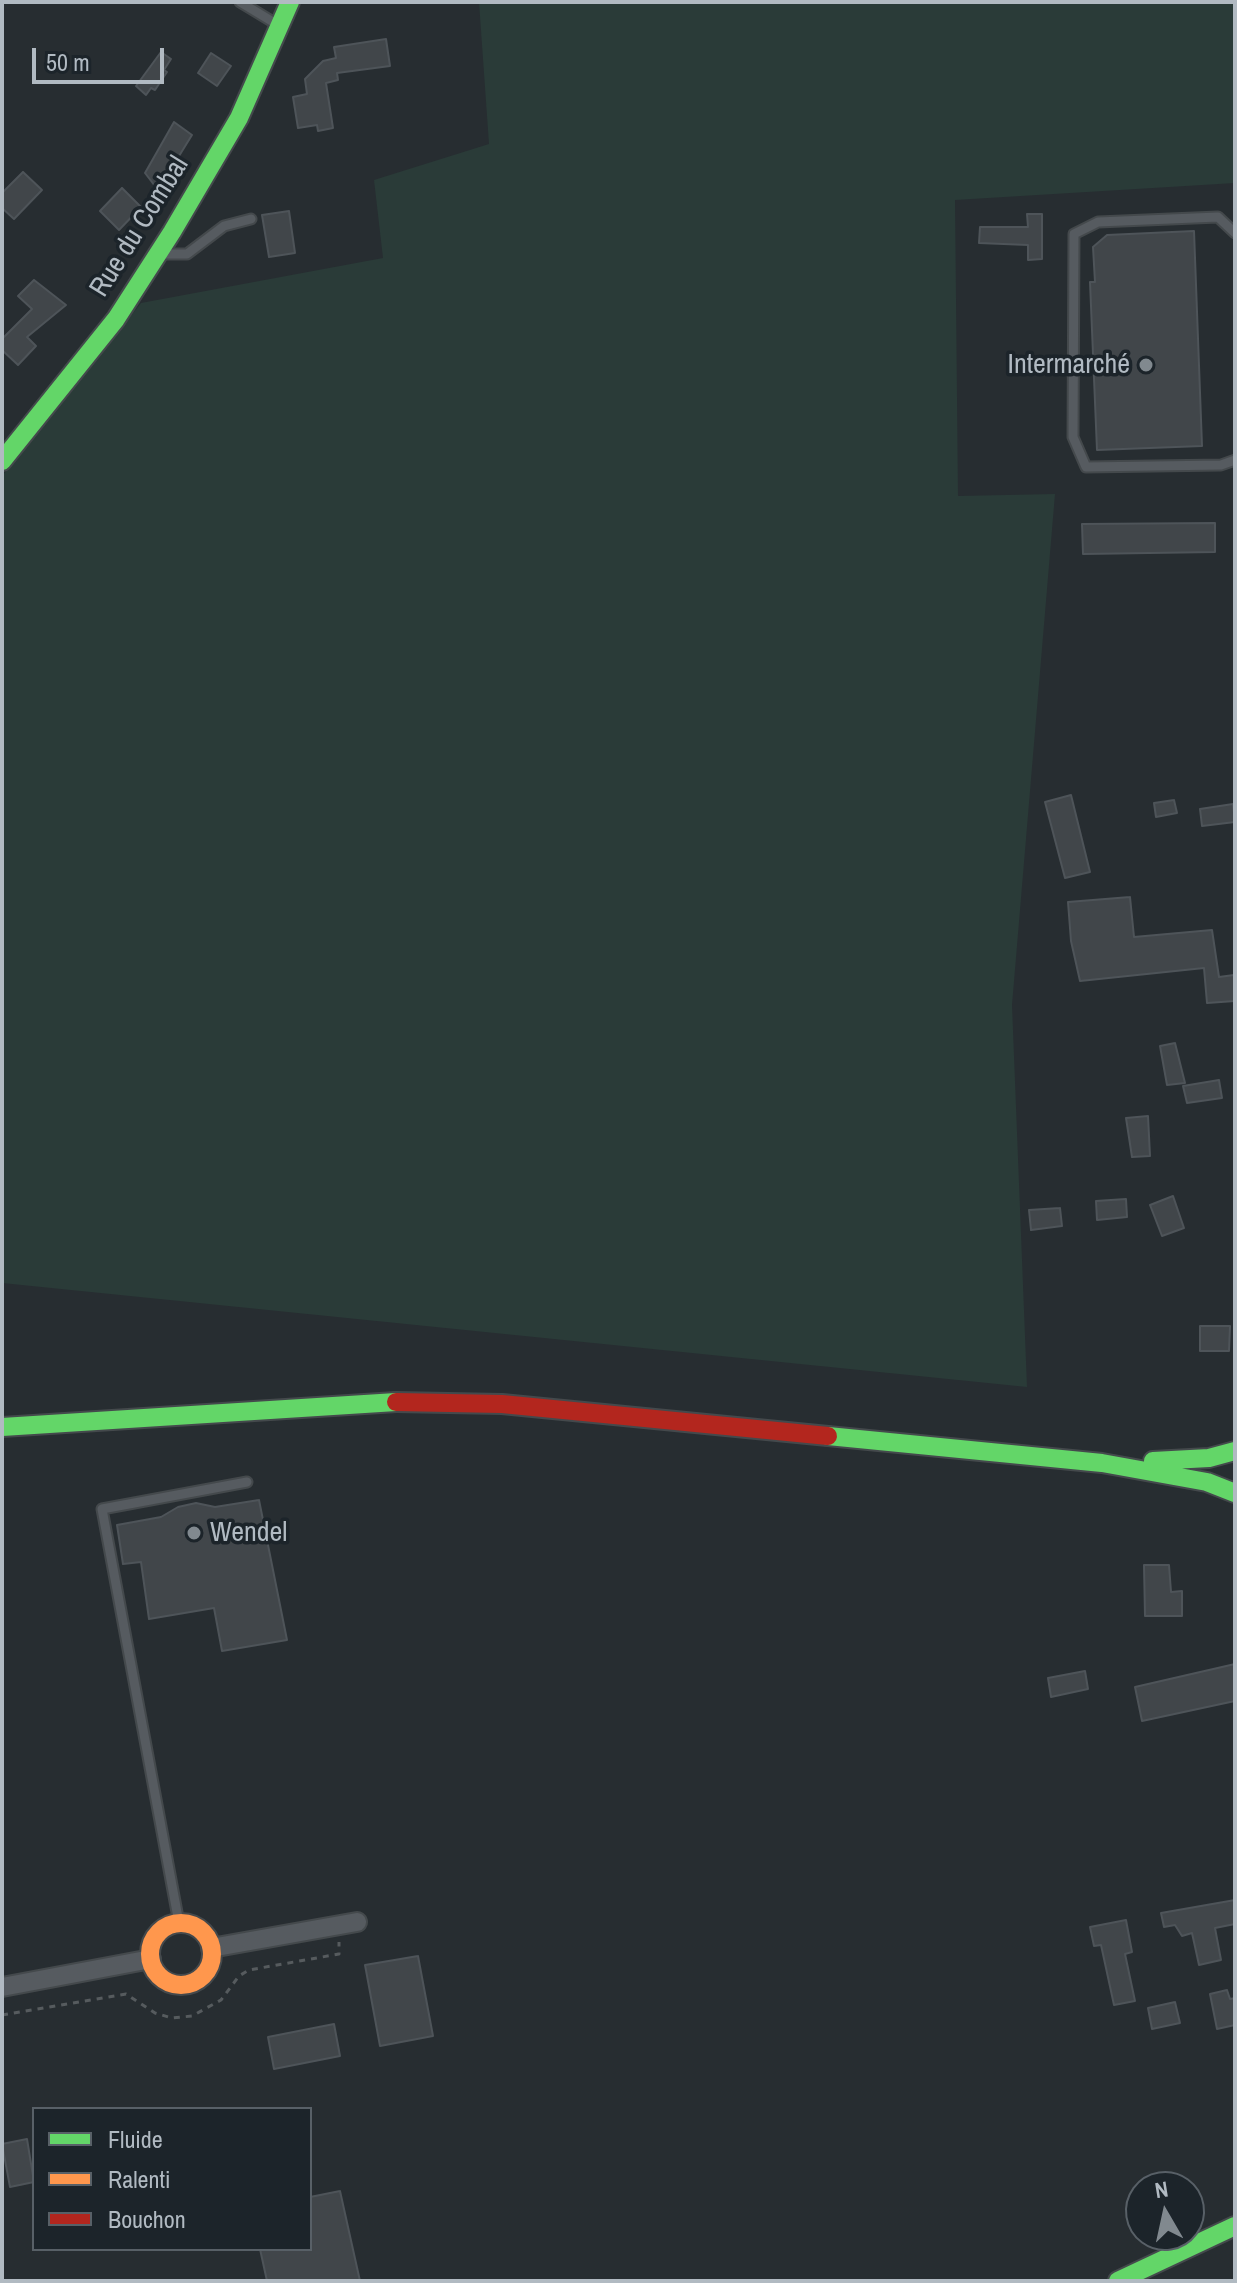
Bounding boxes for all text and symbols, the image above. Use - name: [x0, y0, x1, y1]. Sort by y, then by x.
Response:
- scale bar: [36, 32, 168, 82]
- text: 50 m: [46, 46, 90, 78]
- street label: Rue du Combal: [83, 150, 197, 304]
- place label: Intermarché: [1008, 348, 1130, 382]
- marker: Intermarché: [1137, 356, 1155, 374]
- place label: Wendel: [210, 1516, 287, 1550]
- marker: Wendel: [185, 1524, 203, 1542]
- legend: [32, 2107, 312, 2251]
- text: Fluide: [108, 2123, 163, 2155]
- text: Ralenti: [108, 2163, 170, 2195]
- north arrow: [1125, 2171, 1205, 2251]
- text: N: [1153, 2173, 1170, 2205]
- text: Bouchon: [108, 2203, 186, 2235]

